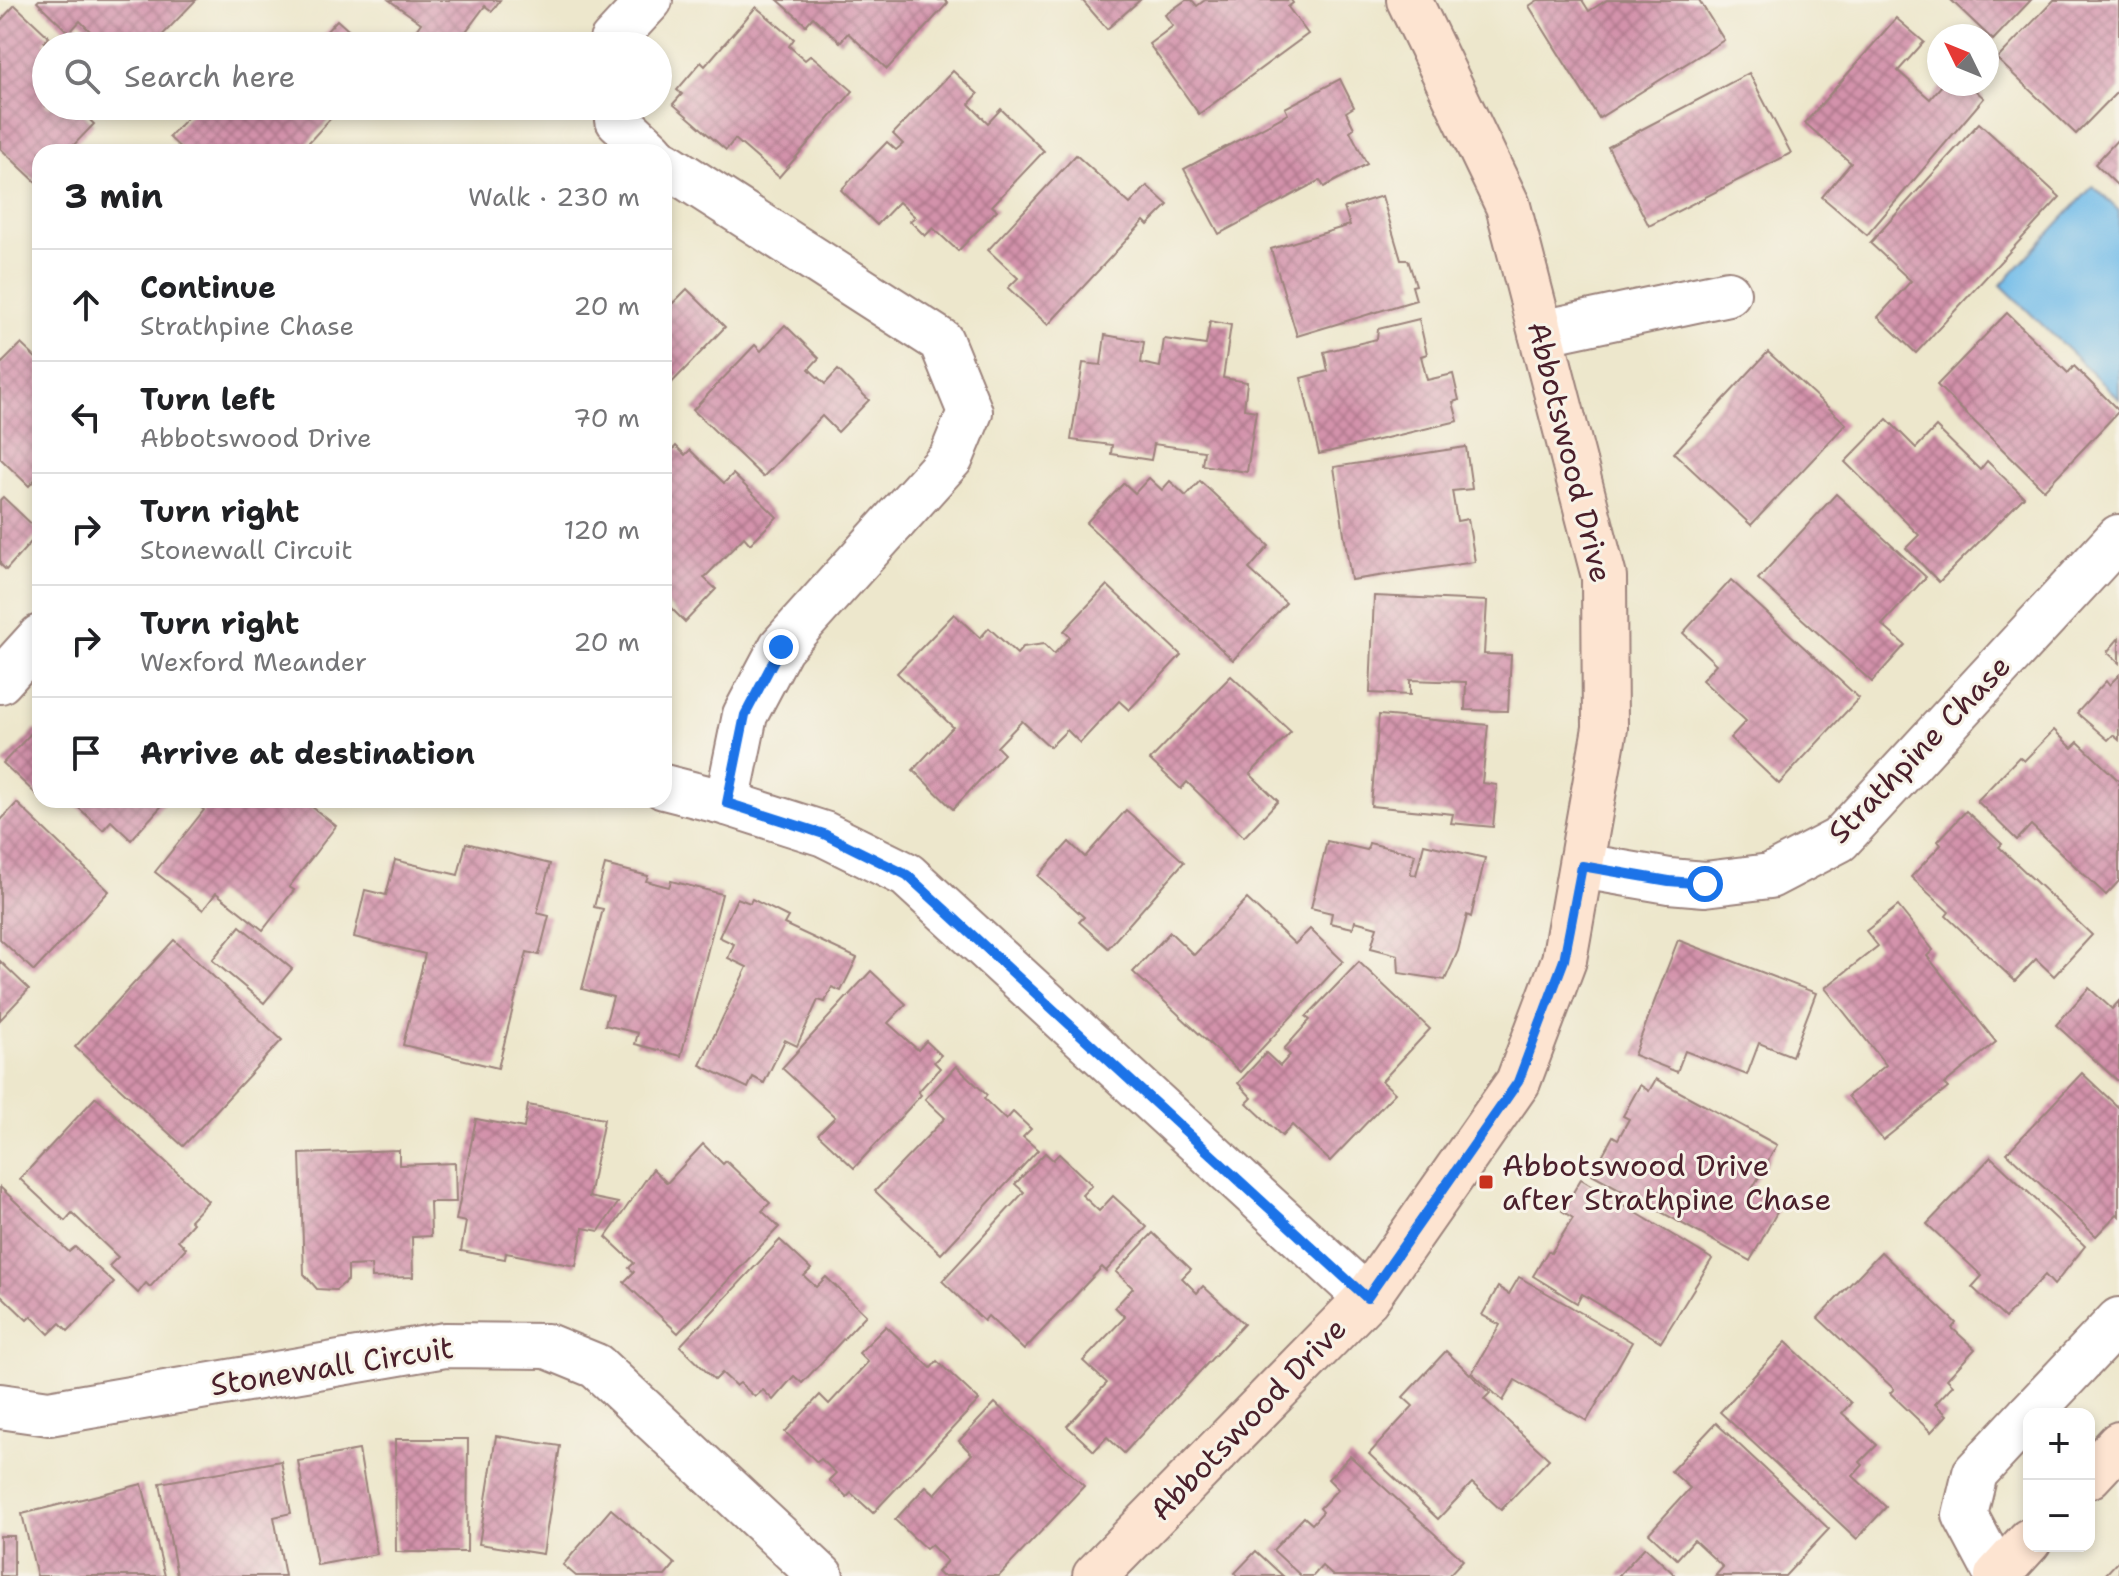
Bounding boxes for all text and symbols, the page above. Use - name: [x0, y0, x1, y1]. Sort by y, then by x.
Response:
- north arrow: [1927, 24, 1999, 96]
- search box: [32, 32, 672, 120]
- icon: search: [60, 54, 104, 98]
- text: Search here: [124, 56, 295, 97]
- text: 3 min: [64, 173, 163, 219]
- text: Walk · 230 m: [468, 179, 640, 214]
- text: Continue: [140, 267, 276, 308]
- icon: ahead: [64, 283, 108, 327]
- text: 20 m: [573, 288, 640, 323]
- text: Strathpine Chase: [140, 308, 354, 343]
- street label: Abbotswood Drive: [1518, 317, 1622, 587]
- text: Turn left: [140, 379, 275, 420]
- icon: left: [64, 395, 108, 439]
- text: 70 m: [573, 400, 640, 435]
- text: Abbotswood Drive: [140, 420, 372, 455]
- text: Turn right: [140, 491, 299, 532]
- icon: right: [64, 507, 108, 551]
- text: 120 m: [564, 512, 640, 547]
- text: Stonewall Circuit: [140, 532, 353, 567]
- text: Turn right: [140, 603, 299, 644]
- icon: right: [64, 619, 108, 663]
- text: 20 m: [573, 624, 640, 659]
- route end: [763, 629, 799, 665]
- text: Wexford Meander: [140, 644, 367, 679]
- street label: Strathpine Chase: [1818, 646, 2020, 852]
- icon: arrive: [64, 731, 108, 775]
- text: Arrive at destination: [140, 733, 475, 774]
- route start: [1687, 866, 1723, 902]
- place label: Abbotswood Drive after Strathpine Chase: [1502, 1145, 1831, 1220]
- marker: Abbotswood Drive after Strathpine Chase: [1477, 1173, 1495, 1191]
- street label: Abbotswood Drive: [1140, 1309, 1356, 1529]
- street label: Stonewall Circuit: [208, 1327, 456, 1405]
- map controls: [2023, 1408, 2095, 1552]
- button: +: [2023, 1408, 2095, 1480]
- button: −: [2023, 1480, 2095, 1552]

